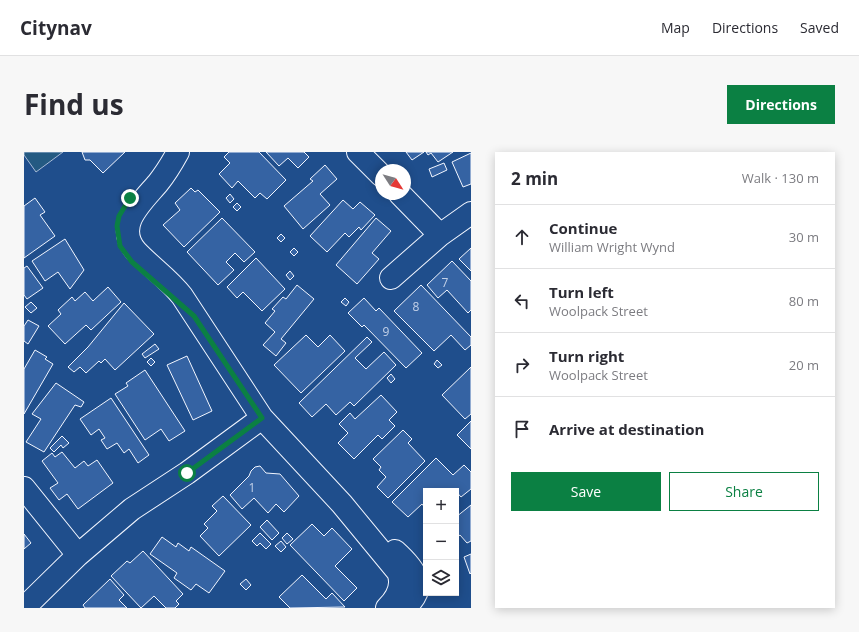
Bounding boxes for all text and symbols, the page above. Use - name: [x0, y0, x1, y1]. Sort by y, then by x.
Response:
- text: Citynav: [20, 15, 92, 41]
- text: Map: [661, 18, 690, 37]
- text: Directions: [712, 18, 778, 37]
- text: Saved: [800, 18, 839, 37]
- text: Find us: [24, 85, 124, 123]
- button: Directions: [727, 85, 835, 124]
- north arrow: [375, 164, 411, 200]
- text: 2 min: [511, 167, 558, 190]
- text: Walk · 130 m: [742, 169, 819, 187]
- route end: [121, 189, 139, 207]
- text: Continue: [549, 218, 617, 238]
- icon: ahead: [511, 226, 533, 248]
- text: 30 m: [789, 228, 819, 246]
- text: William Wright Wynd: [549, 238, 675, 256]
- house number: 7: [442, 274, 449, 291]
- text: Turn left: [549, 282, 614, 302]
- icon: left: [511, 290, 533, 312]
- text: 80 m: [789, 292, 819, 310]
- house number: 8: [413, 298, 420, 315]
- text: Woolpack Street: [549, 302, 648, 320]
- house number: 9: [383, 323, 390, 340]
- text: Turn right: [549, 346, 624, 366]
- icon: right: [511, 354, 533, 376]
- text: 20 m: [789, 356, 819, 374]
- text: Woolpack Street: [549, 366, 648, 384]
- icon: arrive: [511, 418, 533, 440]
- text: Arrive at destination: [549, 419, 704, 439]
- route start: [178, 464, 196, 482]
- button: Save: [511, 472, 661, 511]
- button: Share: [669, 472, 819, 511]
- house number: 1: [249, 479, 255, 496]
- map controls: [423, 488, 459, 596]
- button: +: [423, 488, 459, 524]
- button: −: [423, 524, 459, 560]
- button: layers: [423, 560, 459, 596]

